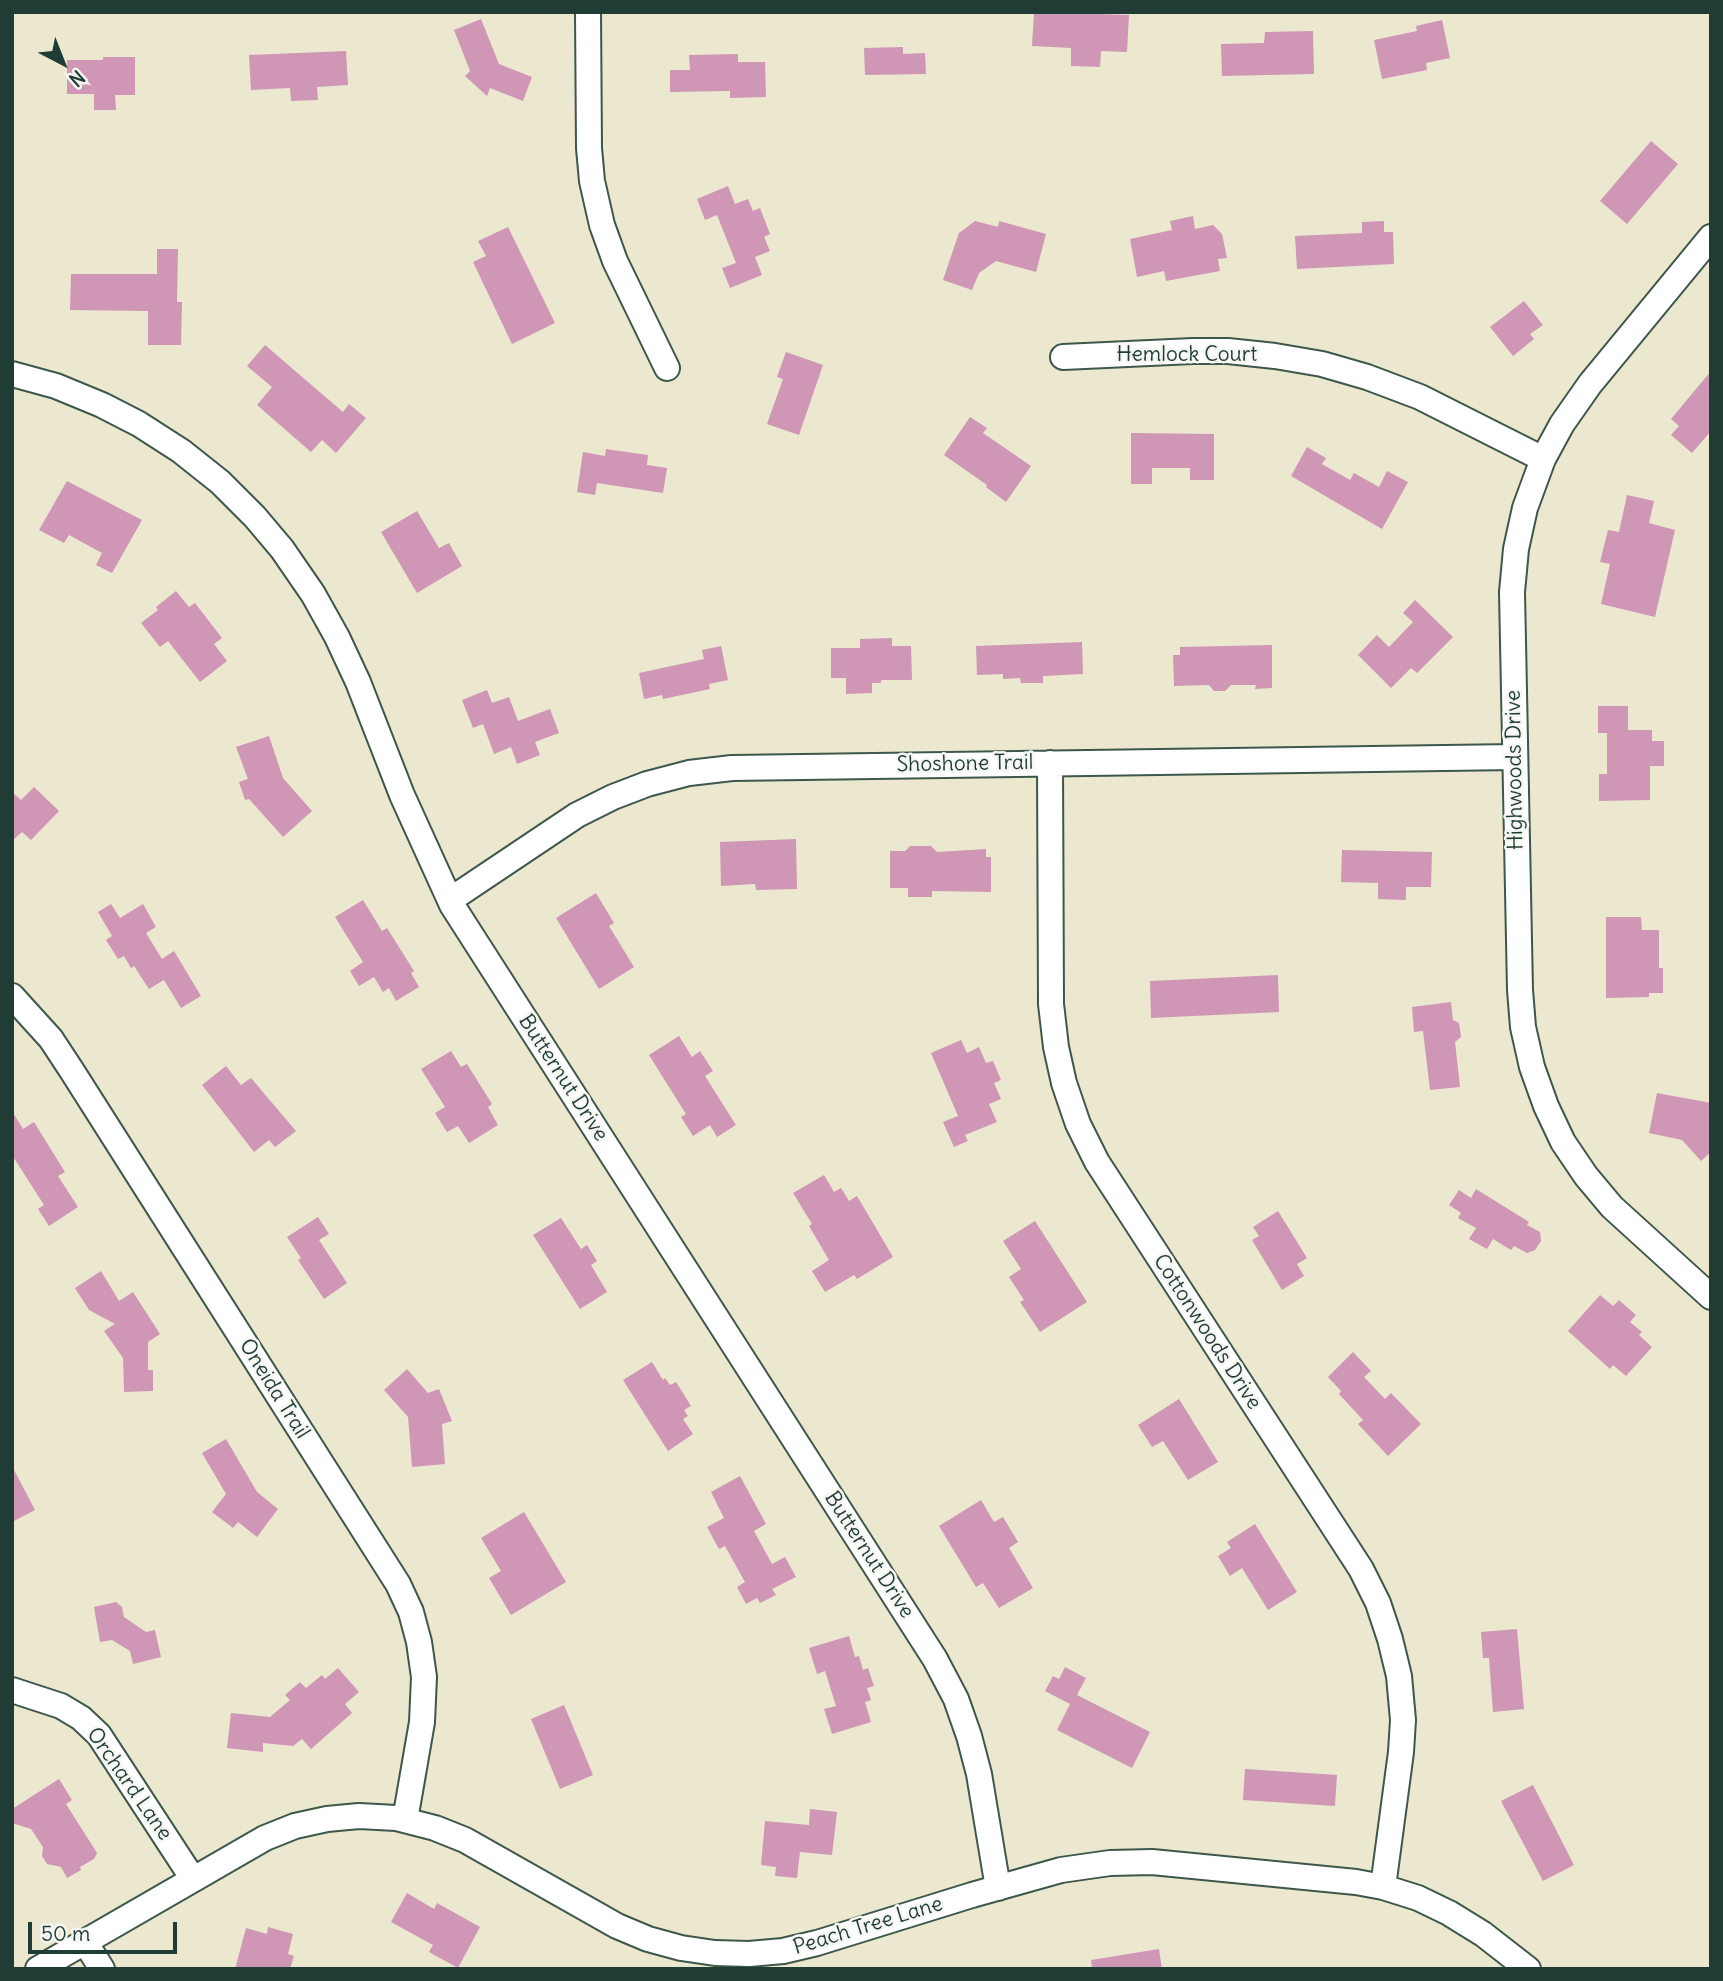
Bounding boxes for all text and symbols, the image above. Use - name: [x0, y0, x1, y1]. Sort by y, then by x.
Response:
- north arrow: [28, 28, 98, 98]
- text: N: [64, 65, 90, 92]
- street label: Hemlock Court: [1117, 342, 1257, 368]
- street label: Highwoods Drive: [1501, 690, 1529, 850]
- street label: Shoshone Trail: [896, 750, 1034, 778]
- street label: Butternut Drive: [513, 1010, 613, 1146]
- street label: Cottonwoods Drive: [1147, 1250, 1267, 1414]
- street label: Oneida Trail: [233, 1334, 315, 1444]
- street label: Butternut Drive: [819, 1487, 919, 1623]
- street label: Orchard Lane: [81, 1723, 177, 1845]
- street label: Peach Tree Lane: [790, 1891, 946, 1961]
- scale bar: [32, 1908, 180, 1952]
- text: 50 m: [41, 1920, 90, 1947]

